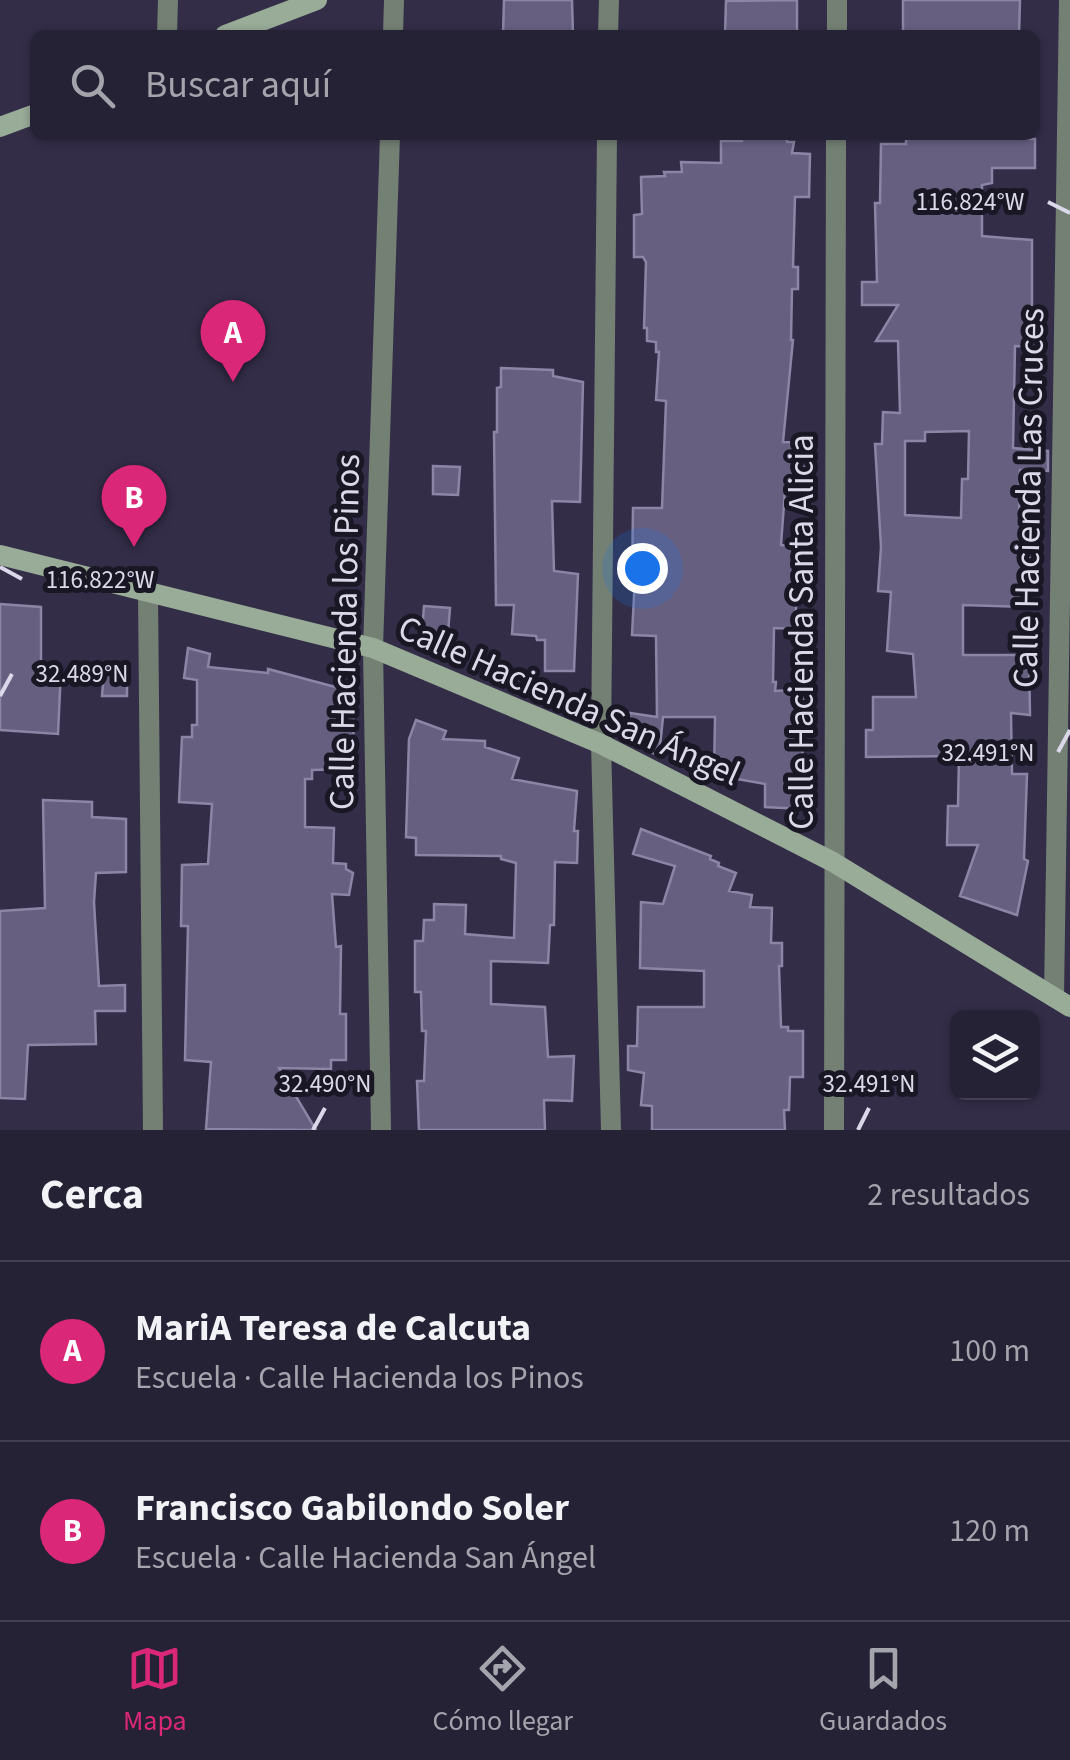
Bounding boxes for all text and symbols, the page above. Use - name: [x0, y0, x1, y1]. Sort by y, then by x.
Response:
- search box: [30, 30, 1040, 140]
- icon: search: [65, 58, 120, 113]
- text: Buscar aquí: [145, 58, 331, 112]
- text: 116.824°W: [916, 184, 1025, 220]
- pin: A: [200, 300, 266, 382]
- street label: Calle Hacienda Las Cruces: [1001, 308, 1057, 688]
- street label: Calle Hacienda Santa Alicia: [777, 434, 827, 830]
- street label: Calle Hacienda los Pinos: [317, 454, 373, 810]
- pin: B: [102, 464, 166, 547]
- your location: [617, 543, 668, 594]
- text: 116.822°W: [46, 562, 155, 598]
- street label: Calle Hacienda San Ángel: [390, 603, 748, 799]
- text: 32.489°N: [36, 656, 128, 692]
- text: 32.491°N: [942, 735, 1034, 771]
- map controls: [950, 1010, 1040, 1100]
- button: layers: [950, 1010, 1040, 1100]
- text: 32.490°N: [279, 1066, 371, 1102]
- text: 32.491°N: [823, 1066, 915, 1102]
- text: Cerca: [40, 1165, 144, 1225]
- text: 2 resultados: [867, 1172, 1030, 1218]
- text: MariA Teresa de Calcuta: [135, 1301, 531, 1355]
- text: A: [63, 1328, 82, 1374]
- text: 100 m: [949, 1328, 1030, 1374]
- text: Escuela · Calle Hacienda los Pinos: [135, 1355, 584, 1401]
- text: Francisco Gabilondo Soler: [135, 1481, 569, 1535]
- text: B: [63, 1508, 82, 1554]
- text: 120 m: [949, 1508, 1030, 1554]
- text: Escuela · Calle Hacienda San Ángel: [135, 1535, 596, 1581]
- tab: Mapa: [123, 1641, 187, 1741]
- tab: Cómo llegar: [433, 1641, 573, 1741]
- tab: Guardados: [819, 1641, 947, 1741]

